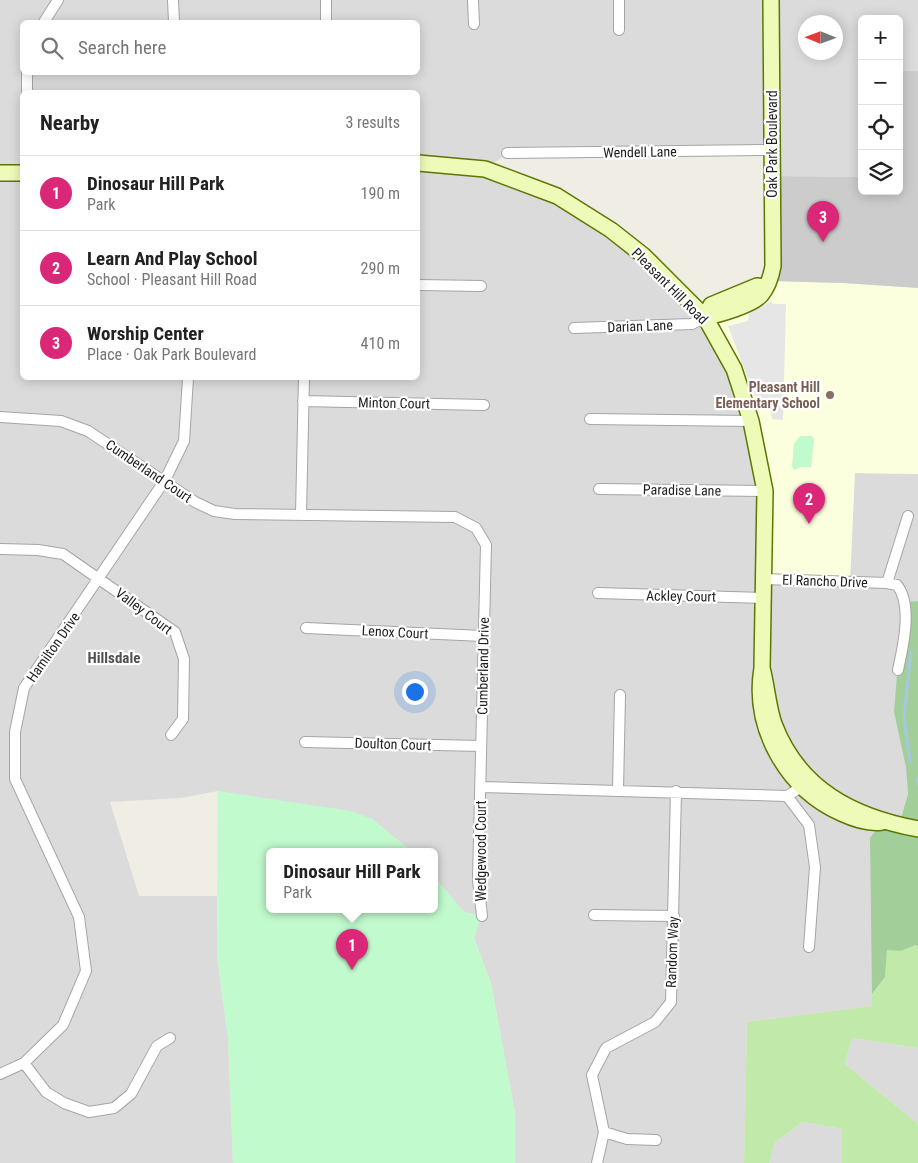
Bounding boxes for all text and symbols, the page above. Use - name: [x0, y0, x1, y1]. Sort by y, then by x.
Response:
- north arrow: [798, 15, 843, 60]
- map controls: [858, 15, 903, 195]
- button: +: [858, 15, 903, 60]
- search box: [20, 20, 420, 75]
- icon: search: [38, 34, 66, 62]
- text: Search here: [78, 36, 166, 59]
- button: −: [858, 60, 903, 105]
- street label: Oak Park Boulevard: [764, 90, 780, 198]
- button: locate: [858, 105, 903, 150]
- text: Nearby: [40, 111, 99, 135]
- text: 3 results: [345, 113, 400, 132]
- street label: Wendell Lane: [603, 143, 677, 161]
- button: layers: [858, 150, 903, 195]
- text: Dinosaur Hill Park: [87, 172, 224, 195]
- text: 1: [52, 184, 60, 203]
- text: 190 m: [361, 184, 400, 203]
- text: Park: [87, 195, 116, 214]
- pin: 3: [807, 201, 839, 242]
- street label: Pleasant Hill Road: [629, 245, 711, 327]
- text: Learn And Play School: [87, 247, 258, 270]
- text: 2: [52, 259, 60, 278]
- text: 290 m: [361, 259, 400, 278]
- text: School · Pleasant Hill Road: [87, 270, 257, 289]
- street label: Darian Lane: [607, 317, 673, 335]
- text: Worship Center: [87, 322, 204, 345]
- text: 3: [52, 334, 60, 353]
- text: 410 m: [361, 334, 400, 353]
- text: Place · Oak Park Boulevard: [87, 345, 256, 364]
- place label: Pleasant Hill Elementary School: [715, 379, 820, 411]
- marker: Pleasant Hill Elementary School: [824, 389, 836, 401]
- street label: Minton Court: [358, 394, 430, 412]
- street label: Cumberland Court: [103, 436, 195, 506]
- street label: Paradise Lane: [643, 481, 722, 499]
- pin: 2: [793, 483, 825, 524]
- street label: El Rancho Drive: [782, 572, 869, 591]
- street label: Valley Court: [113, 585, 175, 637]
- street label: Ackley Court: [646, 587, 716, 605]
- street label: Hamilton Drive: [23, 609, 83, 685]
- street label: Cumberland Drive: [474, 617, 492, 715]
- street label: Lenox Court: [361, 622, 429, 642]
- district label: Hillsdale: [88, 649, 140, 667]
- your location: [402, 679, 428, 705]
- street label: Doulton Court: [354, 735, 432, 753]
- street label: Wedgewood Court: [473, 800, 489, 902]
- popup: [266, 848, 438, 913]
- text: Dinosaur Hill Park: [283, 860, 421, 883]
- text: Park: [283, 883, 312, 902]
- street label: Random Way: [663, 916, 681, 988]
- pin: 1: [336, 929, 368, 970]

